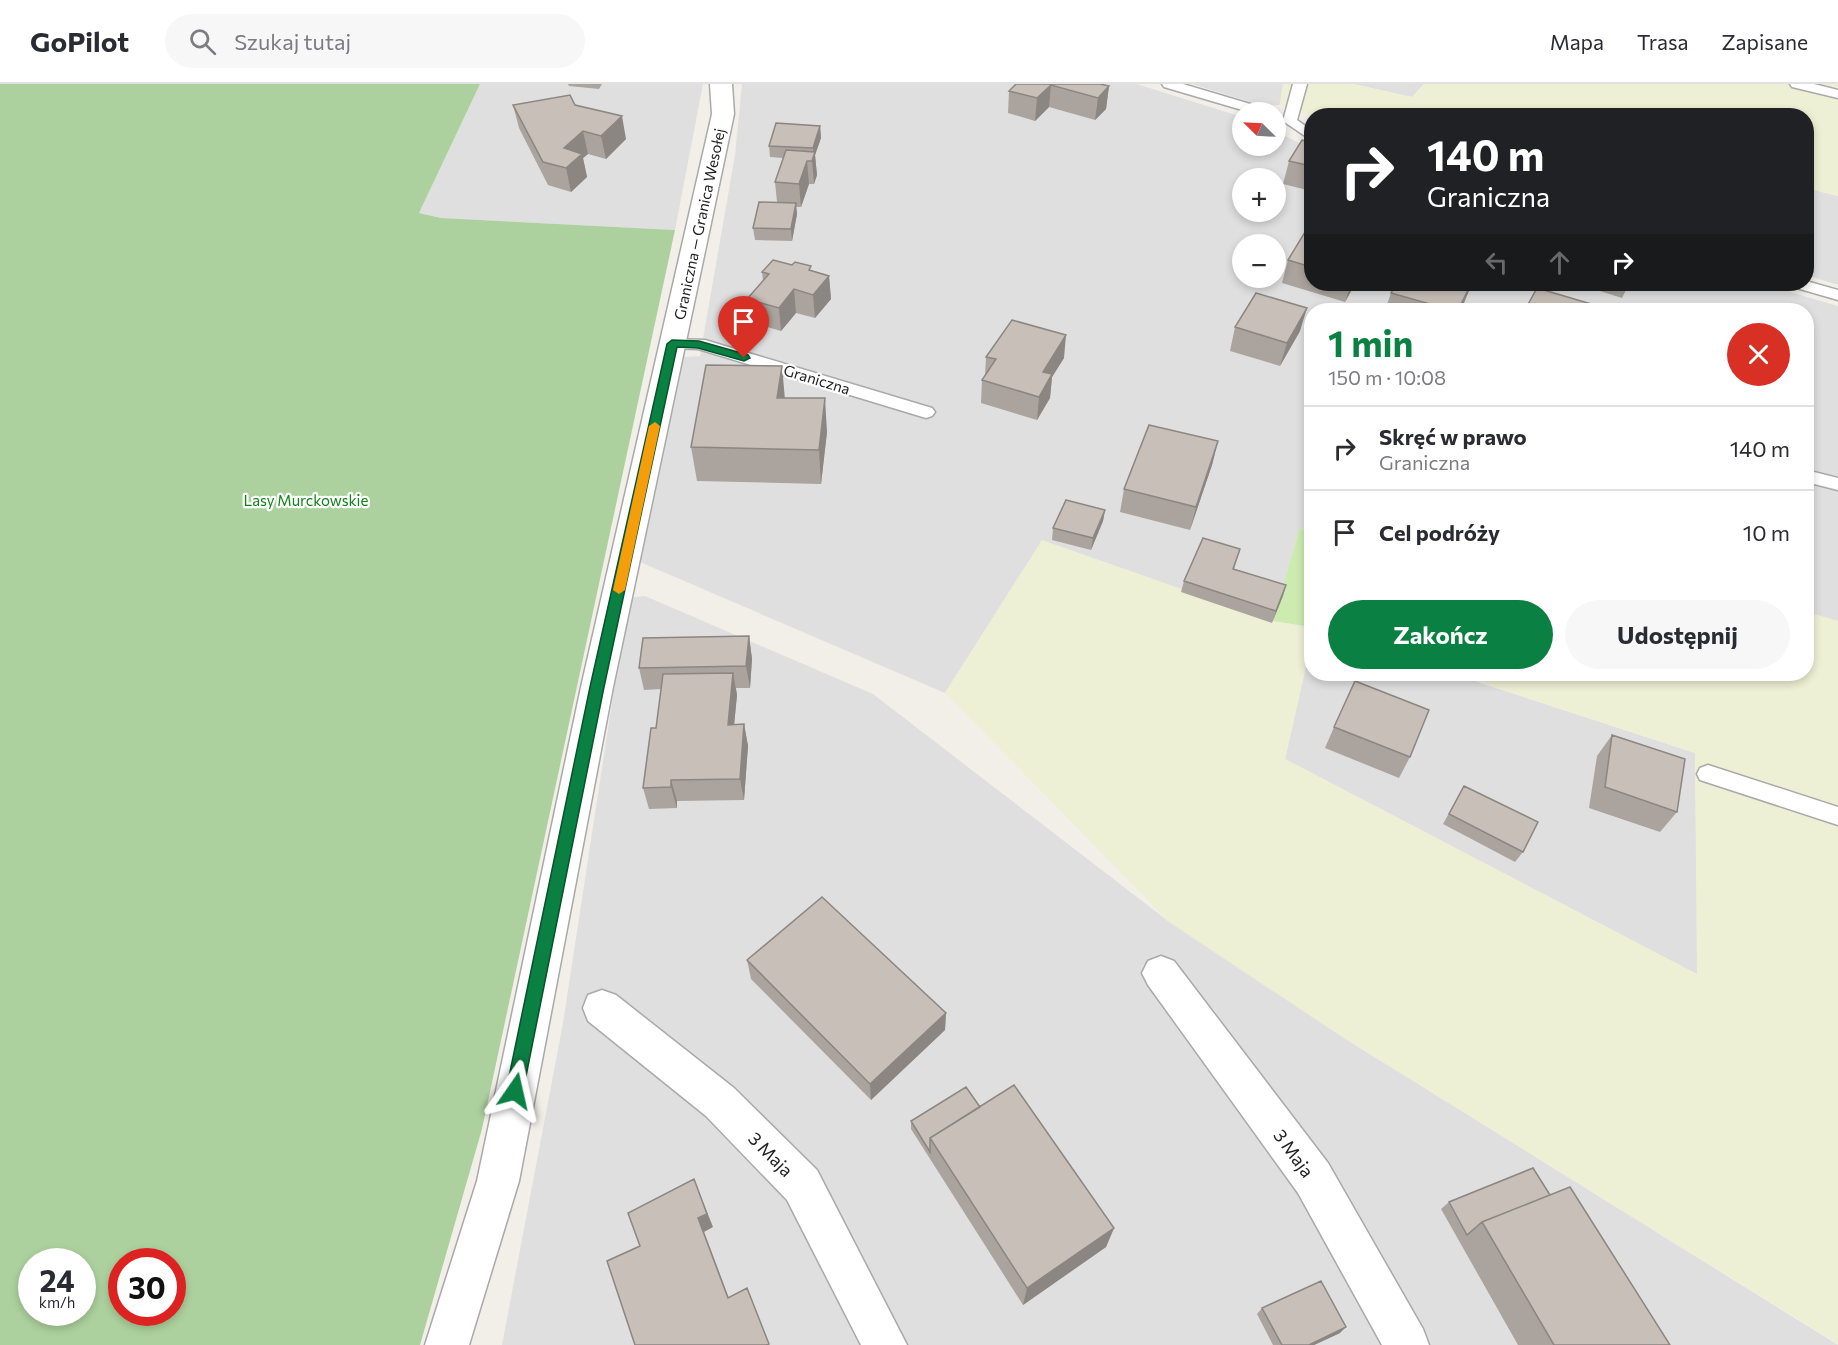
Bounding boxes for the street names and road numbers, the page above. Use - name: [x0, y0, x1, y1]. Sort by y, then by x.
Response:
- street label: Graniczna — Granica Wesołej: [670, 127, 728, 321]
- street label: Graniczna: [782, 360, 852, 398]
- street label: 3 Maja: [1269, 1125, 1319, 1181]
- street label: 3 Maja: [744, 1127, 798, 1181]

